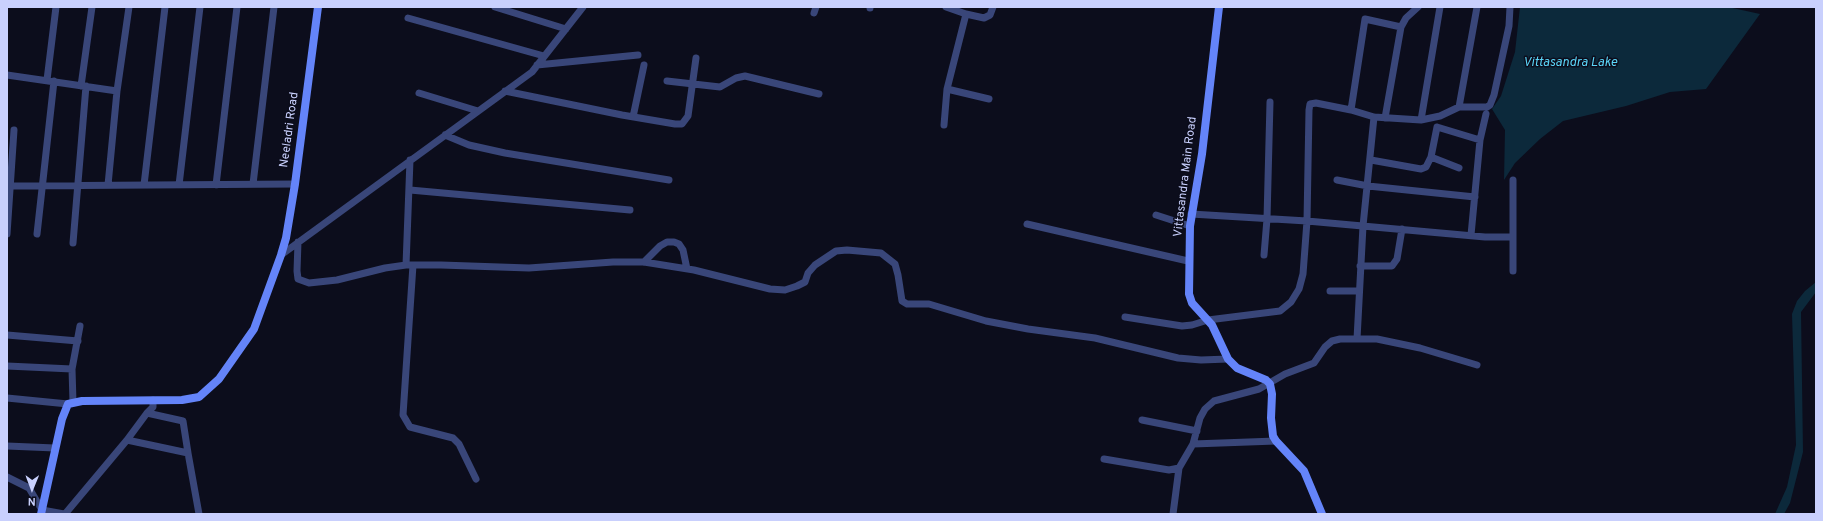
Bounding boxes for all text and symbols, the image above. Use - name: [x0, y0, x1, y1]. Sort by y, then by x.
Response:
- water label: Vittasandra Lake: [1523, 55, 1617, 71]
- street label: Neeladri Road: [278, 91, 302, 169]
- street label: Vittasandra Main Road: [1171, 116, 1201, 238]
- north arrow: [12, 469, 52, 509]
- text: N: [28, 494, 36, 508]

